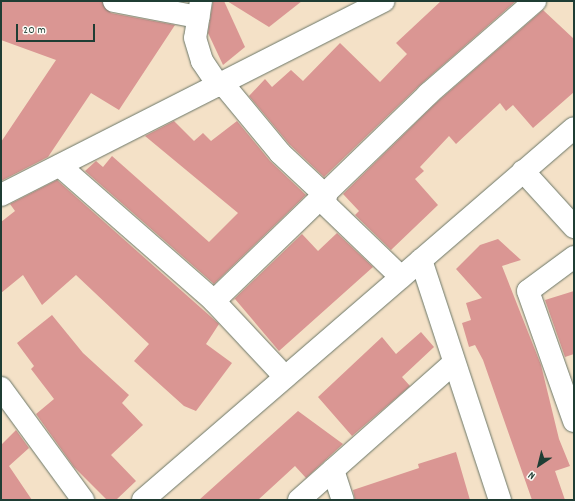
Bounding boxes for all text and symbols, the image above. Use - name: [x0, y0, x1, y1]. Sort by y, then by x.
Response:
- scale bar: [18, 16, 97, 42]
- text: 20 m: [23, 22, 46, 39]
- north arrow: [519, 445, 559, 485]
- text: N: [525, 467, 539, 483]

